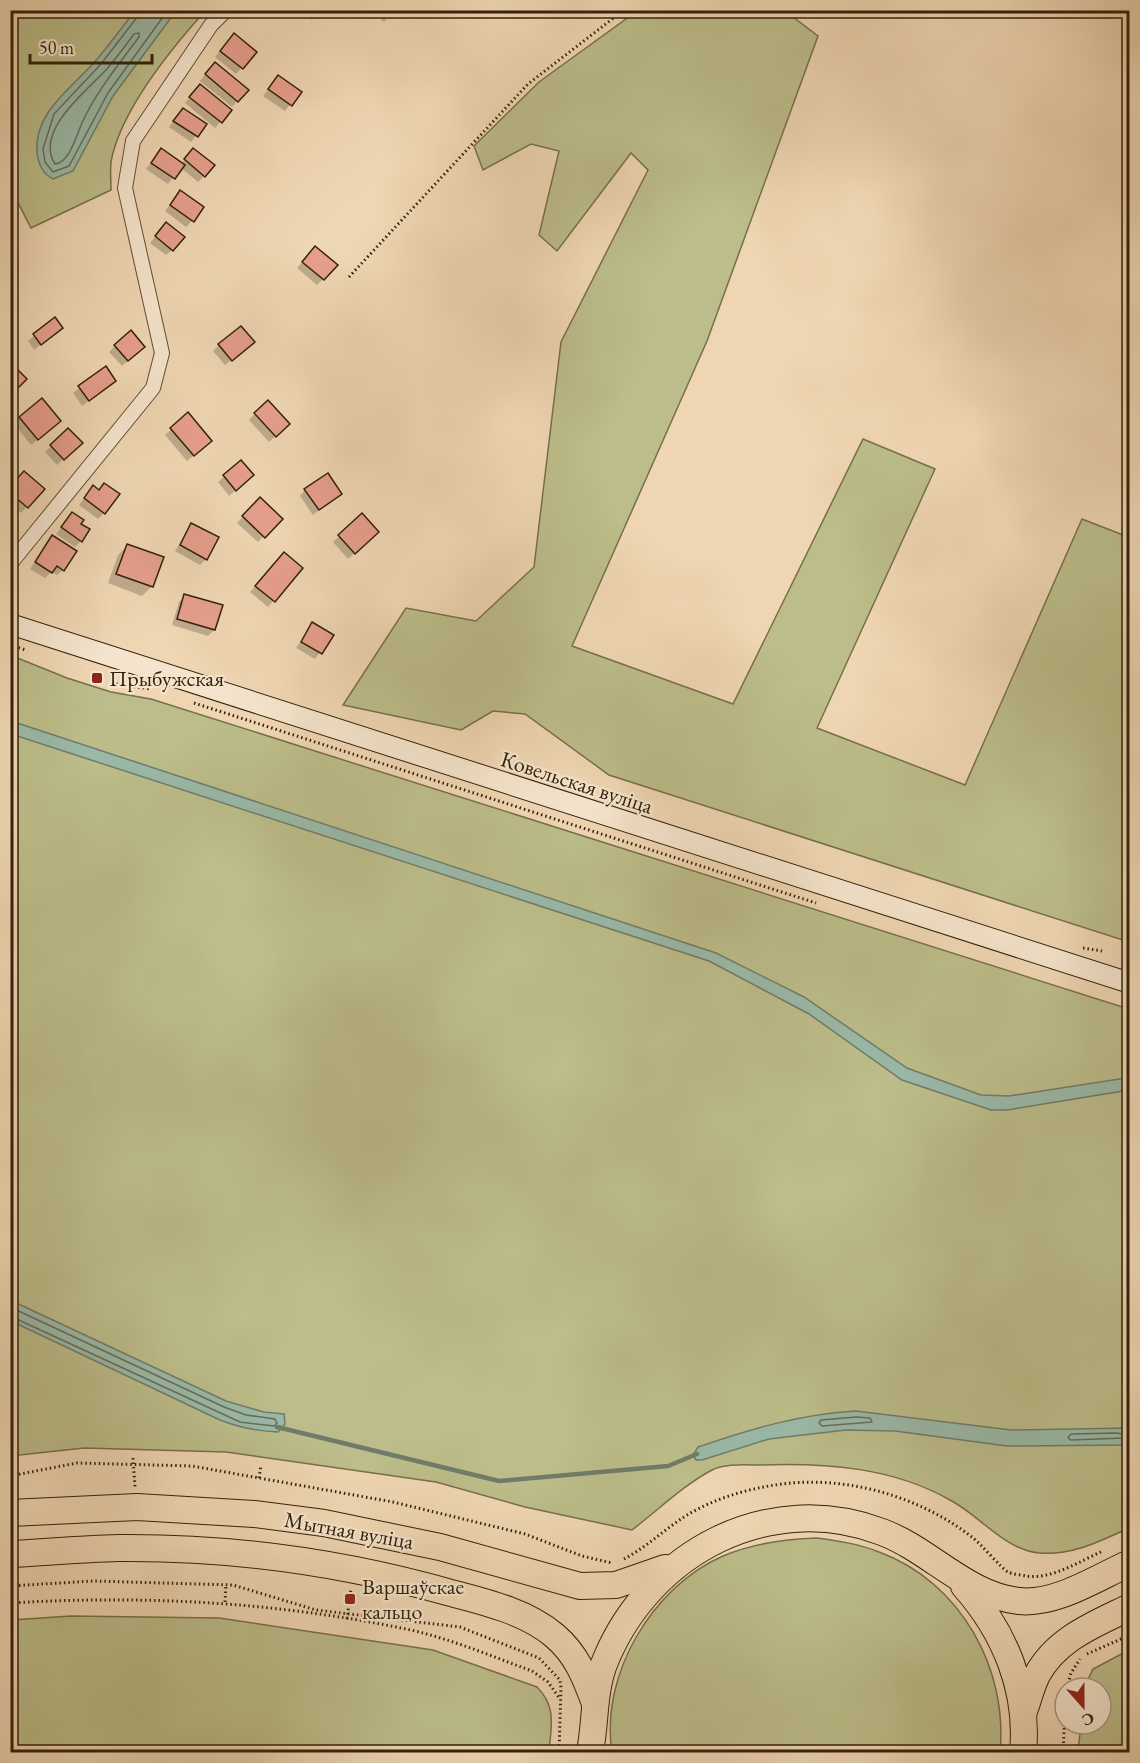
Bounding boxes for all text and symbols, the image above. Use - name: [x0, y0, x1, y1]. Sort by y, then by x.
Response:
- scale bar: [30, 27, 152, 65]
- text: 50 m: [39, 36, 74, 59]
- place label: Прыбужская: [109, 664, 224, 693]
- marker: Прыбужская: [90, 671, 104, 685]
- street label: Ковельская вуліца: [497, 744, 657, 821]
- street label: Мытная вуліца: [282, 1505, 416, 1556]
- place label: Варшаўскае кальцо: [362, 1572, 465, 1626]
- marker: Варшаўскае кальцо: [343, 1592, 357, 1606]
- north arrow: [1053, 1676, 1113, 1736]
- text: С: [1079, 1708, 1097, 1731]

